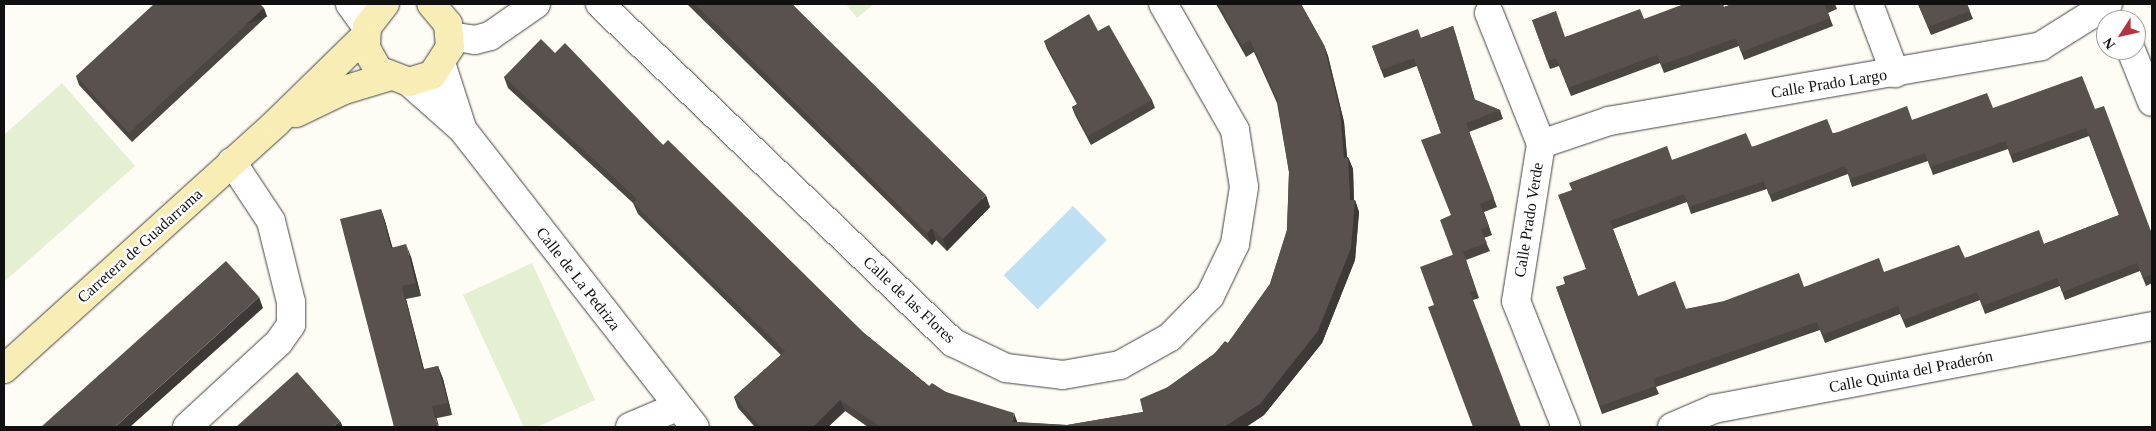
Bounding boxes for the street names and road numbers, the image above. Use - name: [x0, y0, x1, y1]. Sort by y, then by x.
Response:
- street label: Calle Prado Largo: [1770, 65, 1888, 103]
- street label: Calle Prado Verde: [1510, 161, 1548, 279]
- street label: Carretera de Guadarrama: [74, 185, 206, 307]
- street label: Calle de La Pedriza: [532, 224, 624, 334]
- street label: Calle de las Flores: [859, 253, 959, 347]
- street label: Calle Quinta del Praderón: [1827, 347, 1995, 397]

